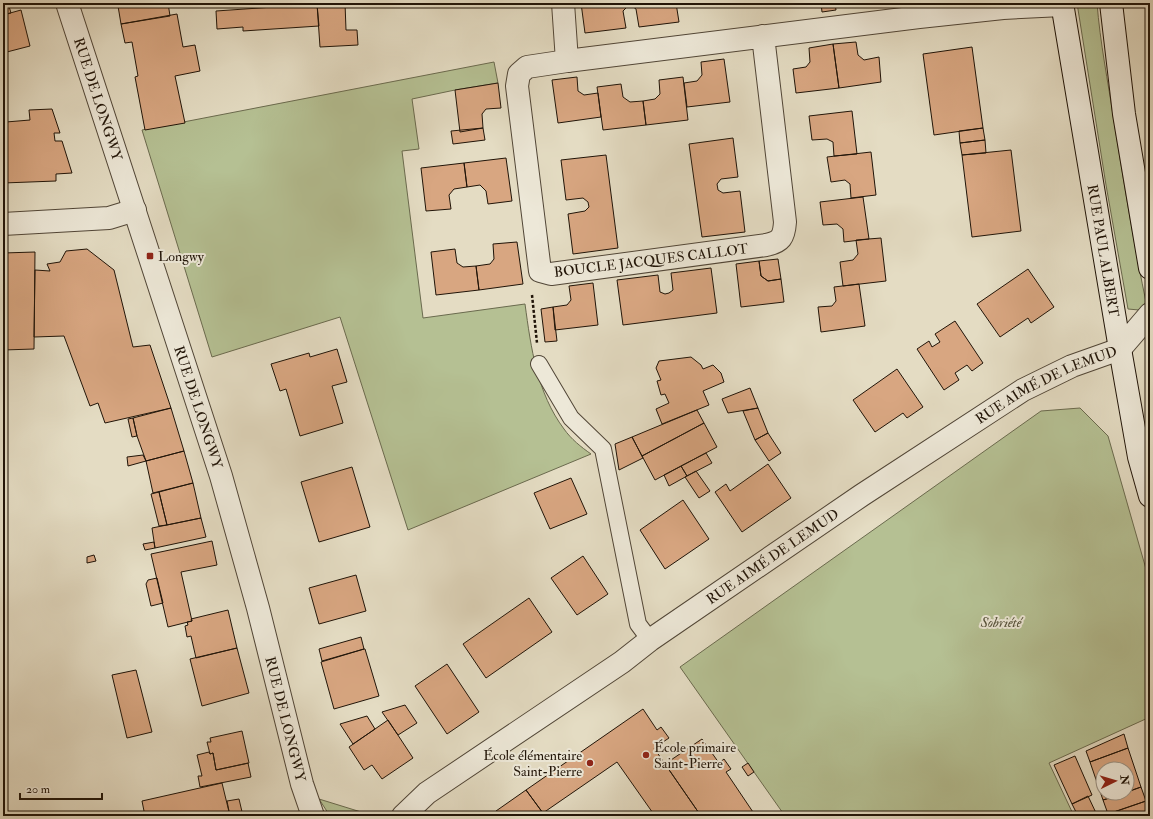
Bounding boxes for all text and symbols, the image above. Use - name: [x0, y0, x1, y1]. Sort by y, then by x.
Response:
- street label: RUE DE LONGWY: [70, 36, 126, 163]
- street label: RUE PAUL ALBERT: [1084, 183, 1123, 319]
- street label: BOUCLE JACQUES CALLOT: [553, 240, 750, 281]
- place label: Longwy: [158, 248, 205, 266]
- marker: Longwy: [145, 251, 155, 261]
- street label: RUE AIMÉ DE LEMUD: [972, 343, 1119, 428]
- street label: RUE DE LONGWY: [170, 344, 226, 471]
- street label: RUE AIMÉ DE LEMUD: [703, 505, 842, 608]
- park label: Sobriété: [980, 614, 1024, 631]
- street label: RUE DE LONGWY: [261, 655, 309, 784]
- place label: École primaire Saint-Pierre: [654, 739, 736, 772]
- place label: École élémentaire Saint-Pierre: [483, 747, 582, 780]
- marker: École primaire Saint-Pierre: [641, 750, 651, 760]
- marker: École élémentaire Saint-Pierre: [585, 758, 595, 768]
- north arrow: [1095, 761, 1135, 801]
- text: N: [1117, 774, 1131, 787]
- scale bar: [20, 775, 102, 801]
- text: 20 m: [26, 782, 51, 797]

